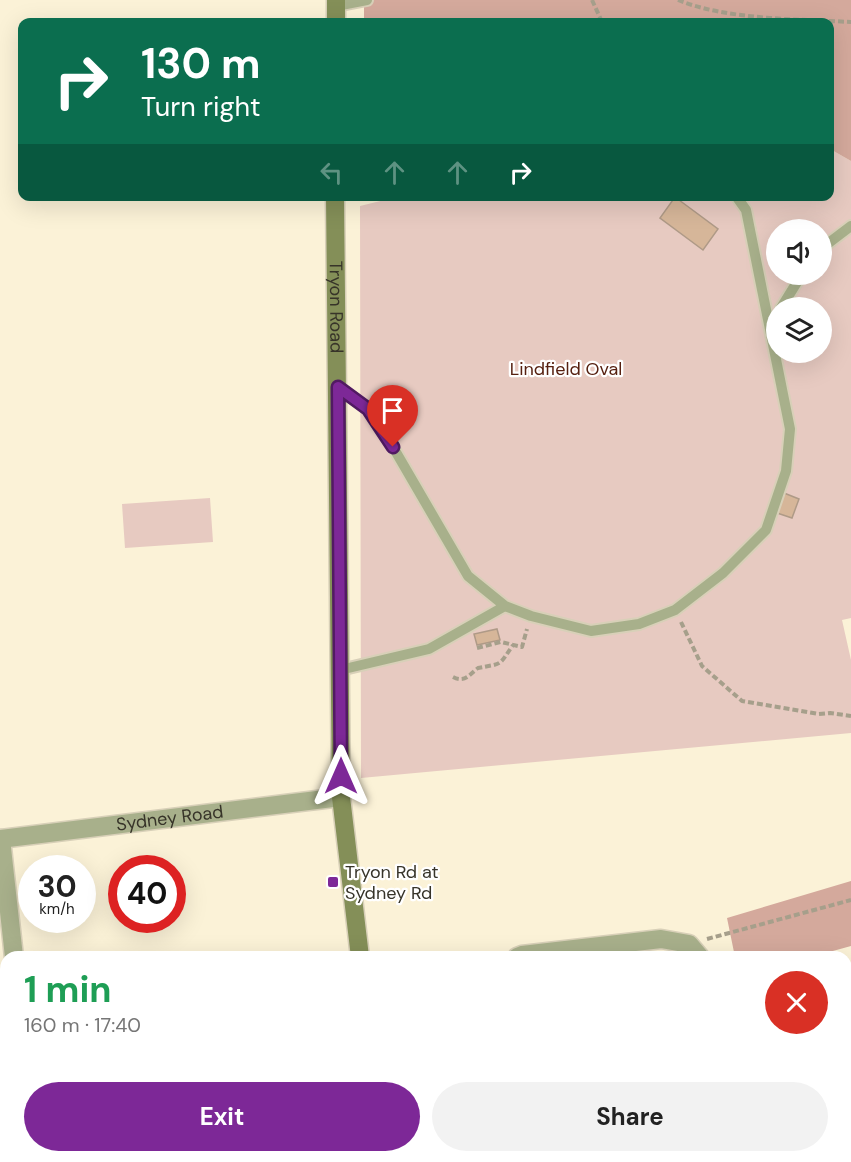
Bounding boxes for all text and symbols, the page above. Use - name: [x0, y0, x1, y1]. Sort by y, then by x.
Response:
- text: 130 m: [141, 36, 261, 91]
- icon: right: [42, 42, 120, 120]
- text: Turn right: [141, 89, 261, 124]
- icon: left: [315, 156, 348, 189]
- icon: ahead: [378, 156, 411, 189]
- icon: ahead: [441, 156, 474, 189]
- icon: right: [504, 156, 537, 189]
- map controls: [766, 219, 832, 363]
- button: sound: [766, 219, 832, 285]
- street label: Tryon Road: [324, 261, 349, 353]
- button: layers: [766, 297, 832, 363]
- park label: Lindfield Oval: [510, 357, 622, 381]
- pin: [367, 385, 418, 447]
- icon: arrive: [376, 394, 409, 427]
- position arrow: [309, 744, 373, 808]
- street label: Sydney Road: [115, 800, 225, 837]
- speed limit sign: 40: [108, 855, 186, 933]
- place label: Tryon Rd at Sydney Rd: [345, 860, 439, 905]
- text: 30: [37, 867, 77, 906]
- marker: Tryon Rd at Sydney Rd: [326, 875, 340, 889]
- text: km/h: [39, 899, 75, 919]
- text: 1 min: [24, 966, 112, 1013]
- button: close: [765, 971, 828, 1034]
- text: 160 m · 17:40: [24, 1012, 141, 1038]
- button: Exit: [24, 1082, 420, 1151]
- button: Share: [432, 1082, 828, 1151]

